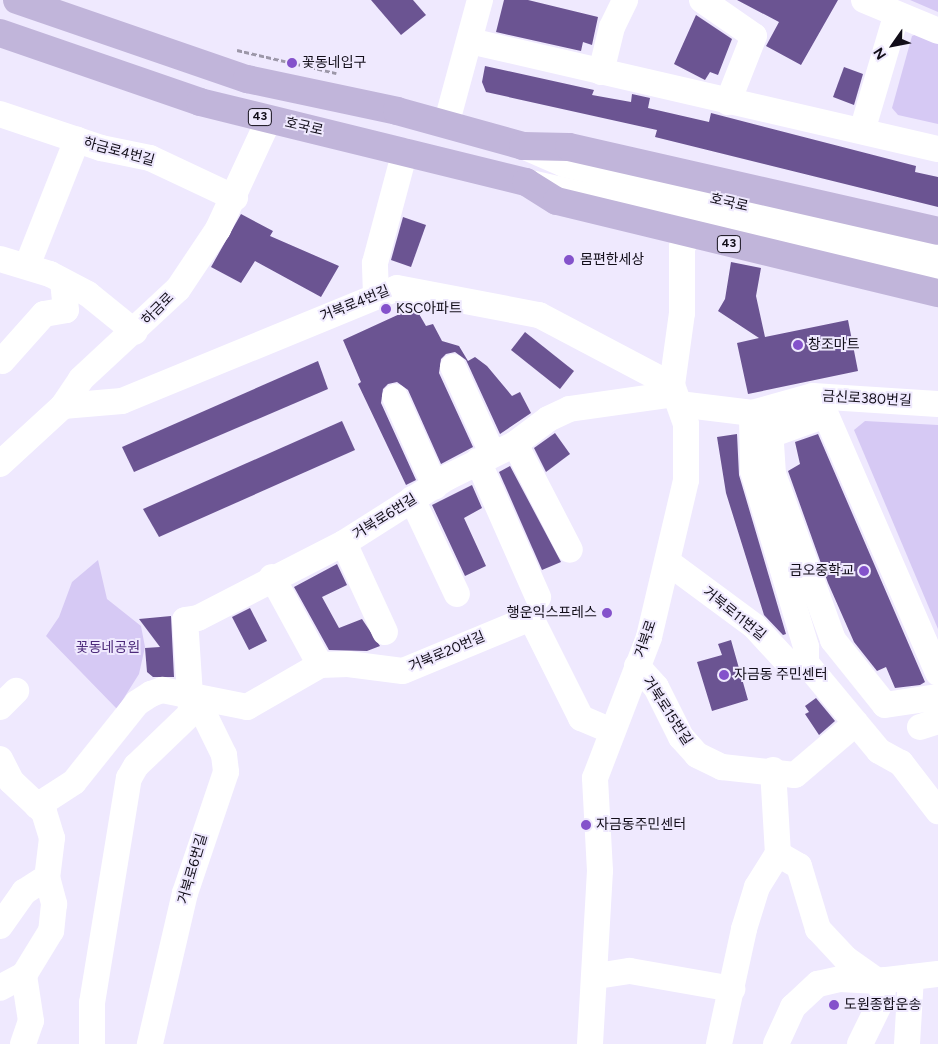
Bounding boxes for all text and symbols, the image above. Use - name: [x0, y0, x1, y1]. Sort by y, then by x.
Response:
- north arrow: [868, 20, 918, 70]
- text: N: [870, 44, 890, 63]
- place label: 꽃동네입구: [302, 55, 366, 71]
- marker: 꽃동네입구: [286, 57, 298, 69]
- road number: 43: [248, 108, 272, 126]
- street label: 호국로: [283, 114, 325, 140]
- street label: 하금로4번길: [82, 134, 156, 170]
- street label: 호국로: [708, 190, 750, 216]
- road number: 43: [716, 234, 742, 253]
- place label: 몸편한세상: [580, 252, 644, 268]
- marker: 몸편한세상: [562, 253, 576, 267]
- street label: 거북로4번길: [318, 283, 392, 325]
- street label: 하금로: [138, 289, 178, 329]
- place label: KSC아파트: [396, 301, 462, 317]
- marker: KSC아파트: [380, 303, 392, 315]
- place label: 창조마트: [808, 337, 860, 353]
- marker: 창조마트: [792, 339, 804, 351]
- street label: 금신로380번길: [822, 388, 912, 410]
- street label: 거북로6번길: [350, 491, 420, 543]
- place label: 금오중학교: [790, 563, 854, 579]
- marker: 금오중학교: [858, 565, 870, 577]
- street label: 거북로11번길: [699, 584, 769, 644]
- place label: 행운익스프레스: [507, 605, 597, 621]
- marker: 행운익스프레스: [601, 607, 613, 619]
- street label: 거북로: [632, 618, 660, 660]
- street label: 거북로20번길: [406, 628, 488, 676]
- park label: 꽃동네공원: [76, 640, 140, 656]
- place label: 자금동 주민센터: [734, 667, 828, 683]
- marker: 자금동 주민센터: [718, 669, 730, 681]
- street label: 거북로15번길: [639, 674, 695, 748]
- place label: 자금동주민센터: [596, 817, 686, 833]
- marker: 자금동주민센터: [580, 819, 592, 831]
- street label: 거북로6번길: [175, 832, 211, 906]
- place label: 도원종합운송: [844, 997, 921, 1013]
- marker: 도원종합운송: [828, 999, 840, 1011]

